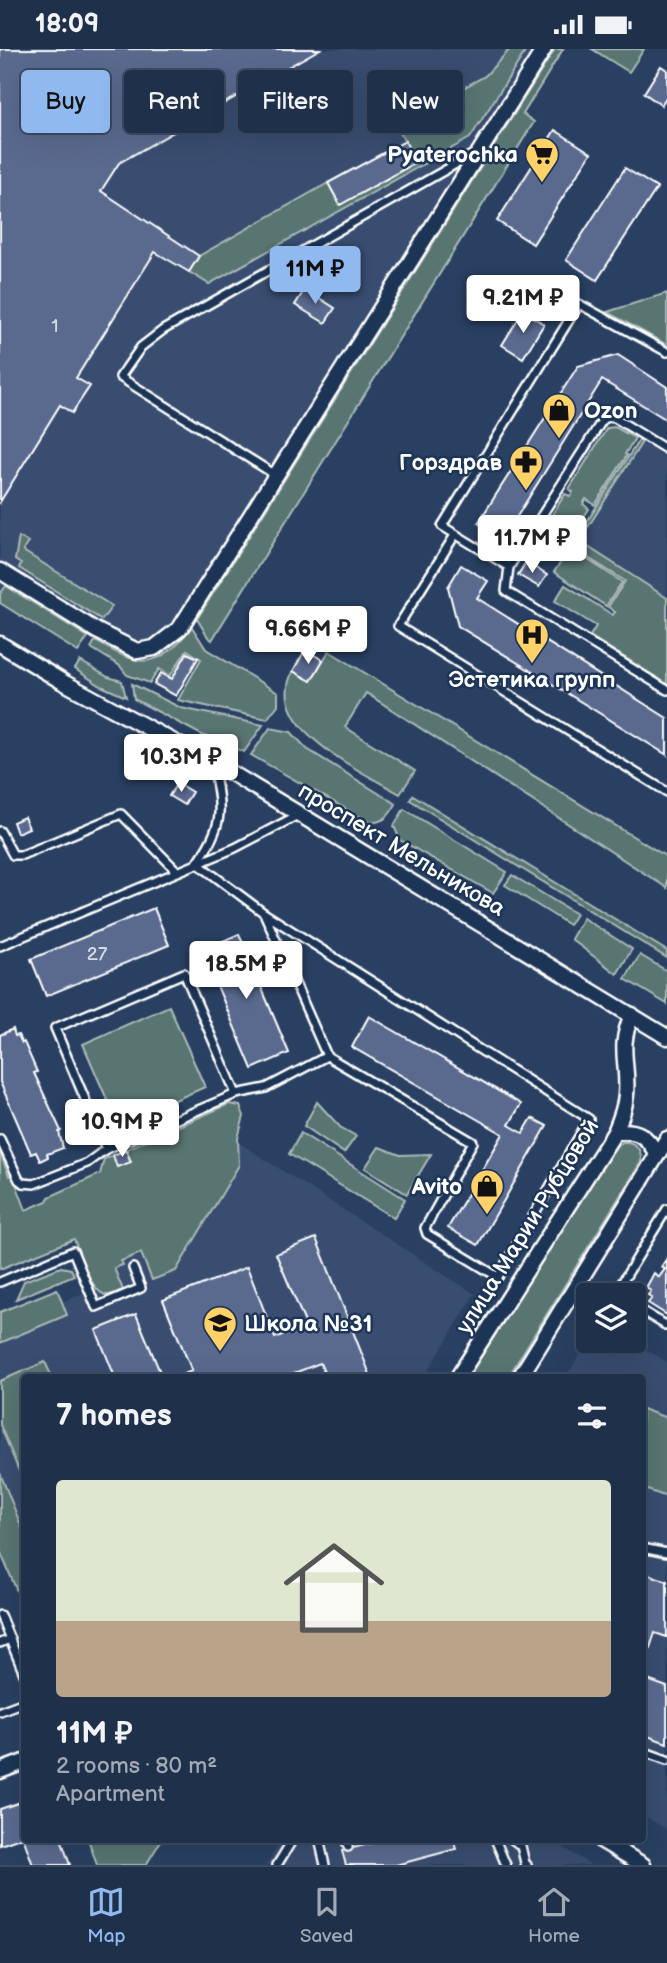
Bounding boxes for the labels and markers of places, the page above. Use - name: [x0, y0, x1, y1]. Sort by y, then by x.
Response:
- supermarket icon: Pyaterochka: [523, 135, 561, 184]
- place label: Pyaterochka: [387, 141, 518, 169]
- pin: 11M ₽: [266, 247, 364, 306]
- pin: 9.21M ₽: [458, 275, 588, 335]
- shop icon: Ozon: [540, 391, 578, 440]
- place label: Ozon: [584, 397, 638, 425]
- pharmacy icon: Горздрав: [507, 443, 545, 492]
- place label: Горздрав: [399, 449, 502, 477]
- pin: 11.7M ₽: [467, 515, 597, 575]
- pin: 9.66M ₽: [243, 607, 373, 666]
- hospital icon: Эстетика групп: [513, 616, 551, 665]
- place label: Эстетика групп: [448, 666, 616, 694]
- pin: 10.3M ₽: [116, 735, 246, 794]
- pin: 18.5M ₽: [181, 941, 311, 1001]
- pin: 10.9M ₽: [57, 1099, 187, 1159]
- shop icon: Avito: [468, 1167, 506, 1216]
- place label: Avito: [411, 1173, 462, 1201]
- school or university icon: Школа №31: [201, 1304, 239, 1353]
- place label: Школа №31: [244, 1310, 372, 1338]

